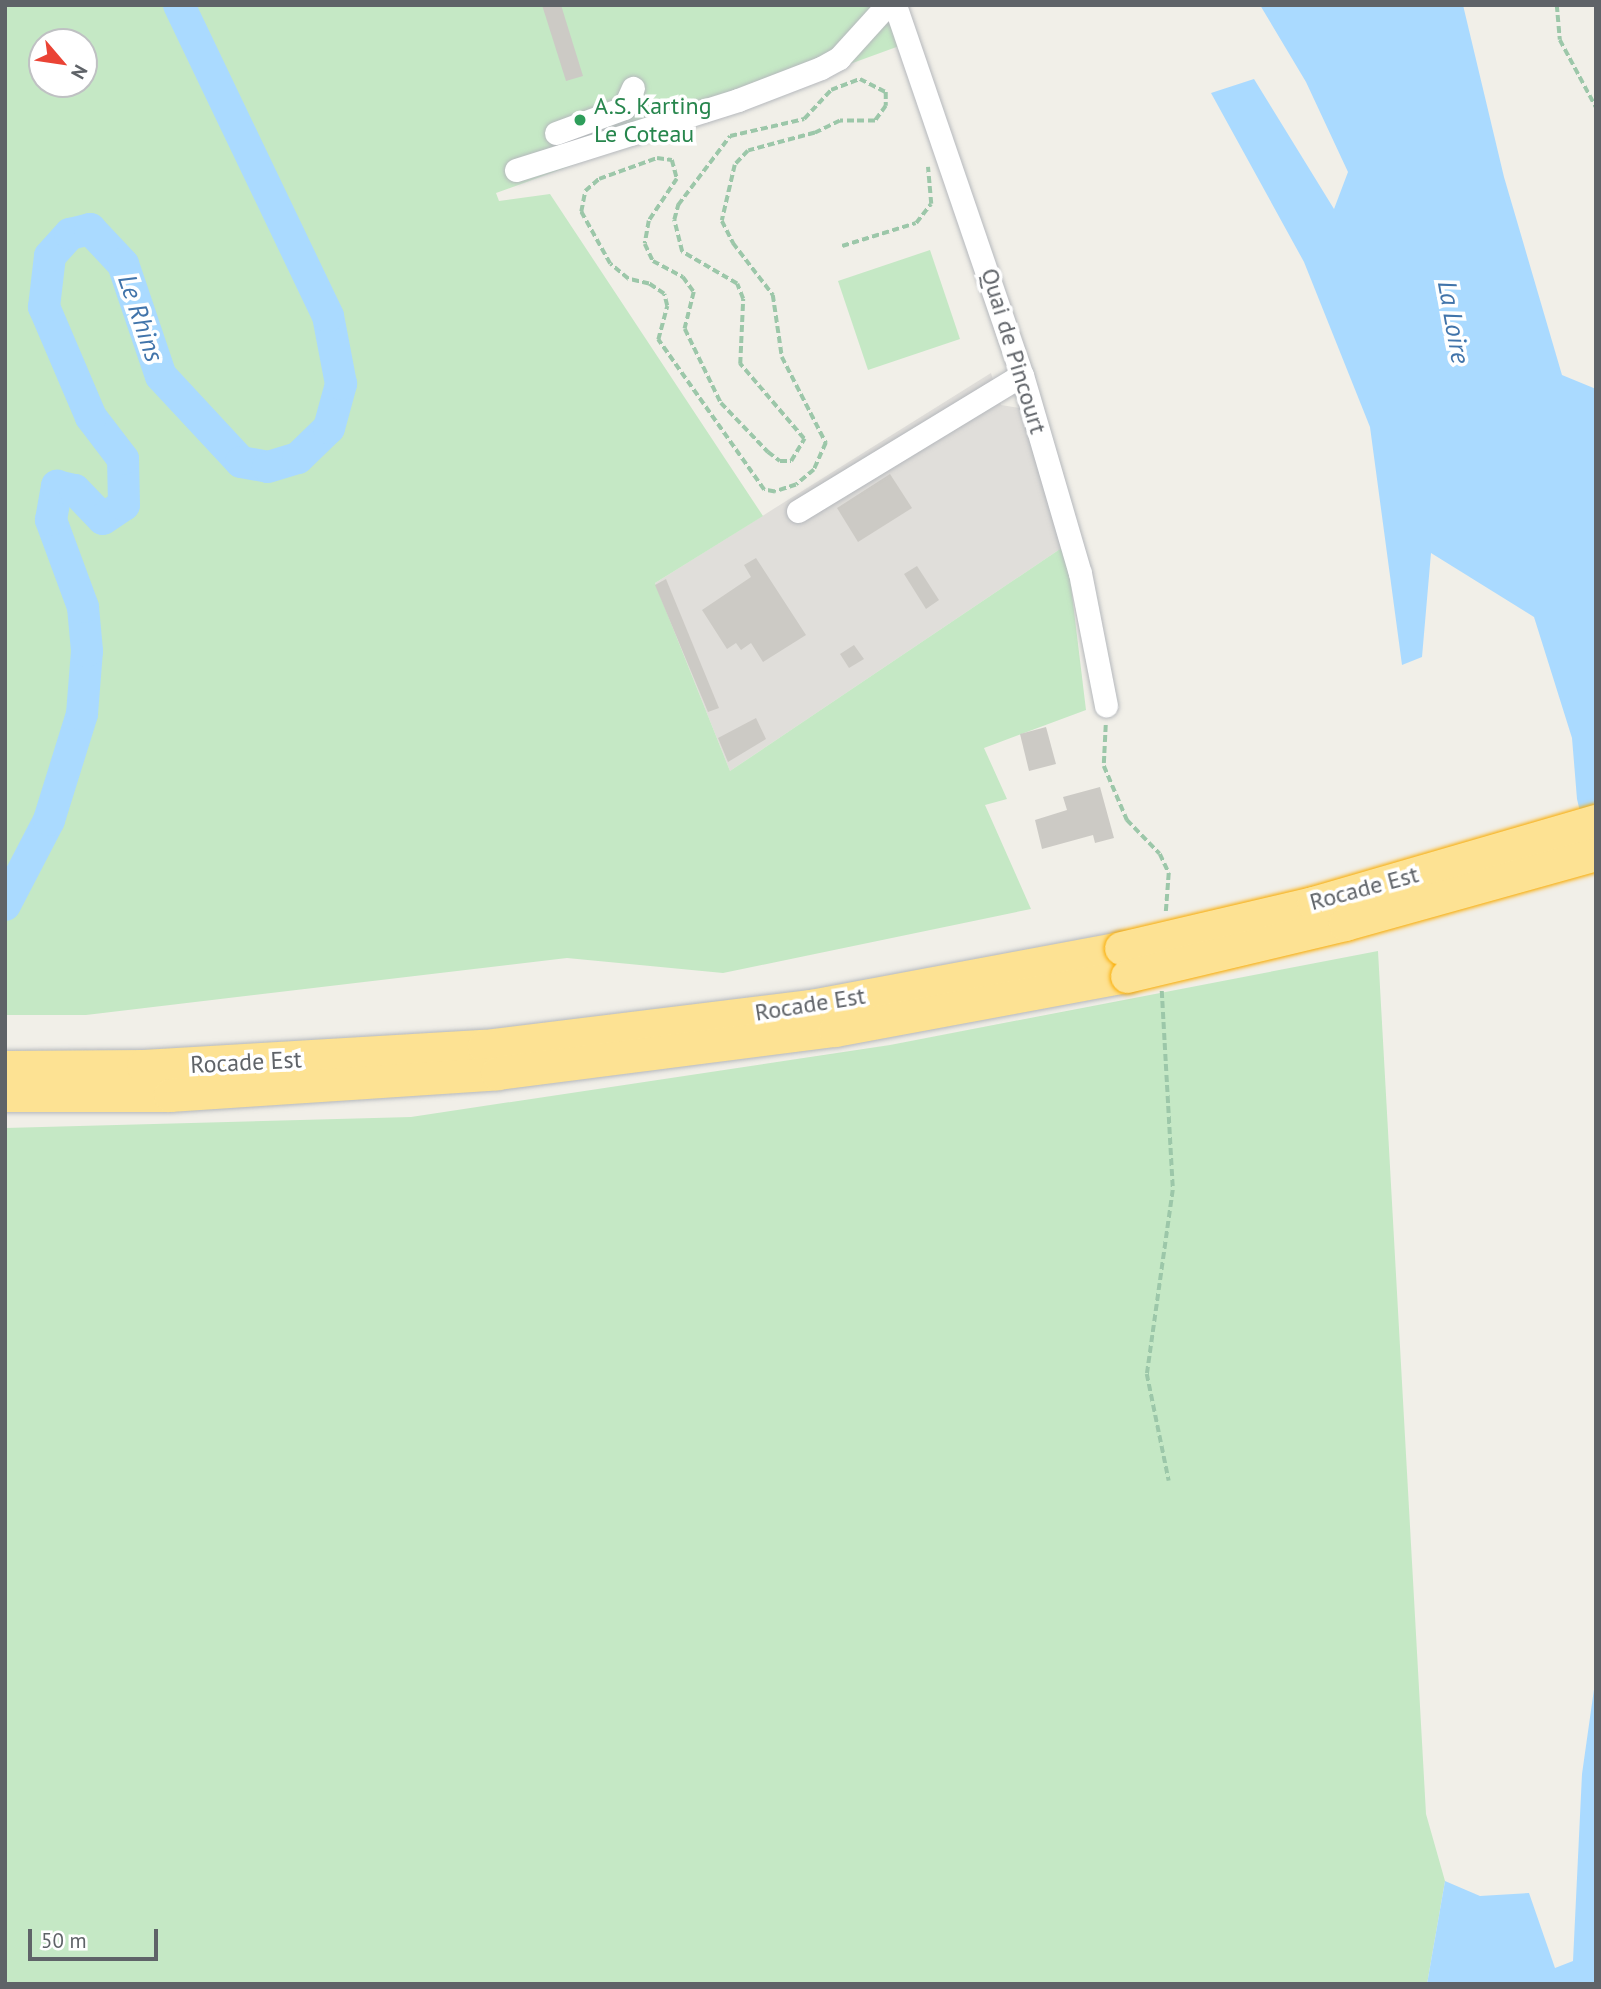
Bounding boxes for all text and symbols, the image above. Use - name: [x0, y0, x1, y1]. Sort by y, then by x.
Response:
- north arrow: [28, 28, 98, 98]
- text: N: [66, 61, 93, 83]
- place label: A.S. Karting Le Coteau: [594, 92, 713, 148]
- marker: A.S. Karting Le Coteau: [572, 112, 588, 128]
- street label: Quai de Pincourt: [975, 265, 1053, 437]
- water label: Le Rhins: [112, 270, 170, 366]
- water label: La Loire: [1431, 278, 1477, 366]
- street label: Rocade Est: [1307, 860, 1421, 916]
- street label: Rocade Est: [753, 981, 867, 1027]
- street label: Rocade Est: [190, 1045, 302, 1079]
- scale bar: [32, 1916, 161, 1960]
- text: 50 m: [41, 1927, 87, 1954]

